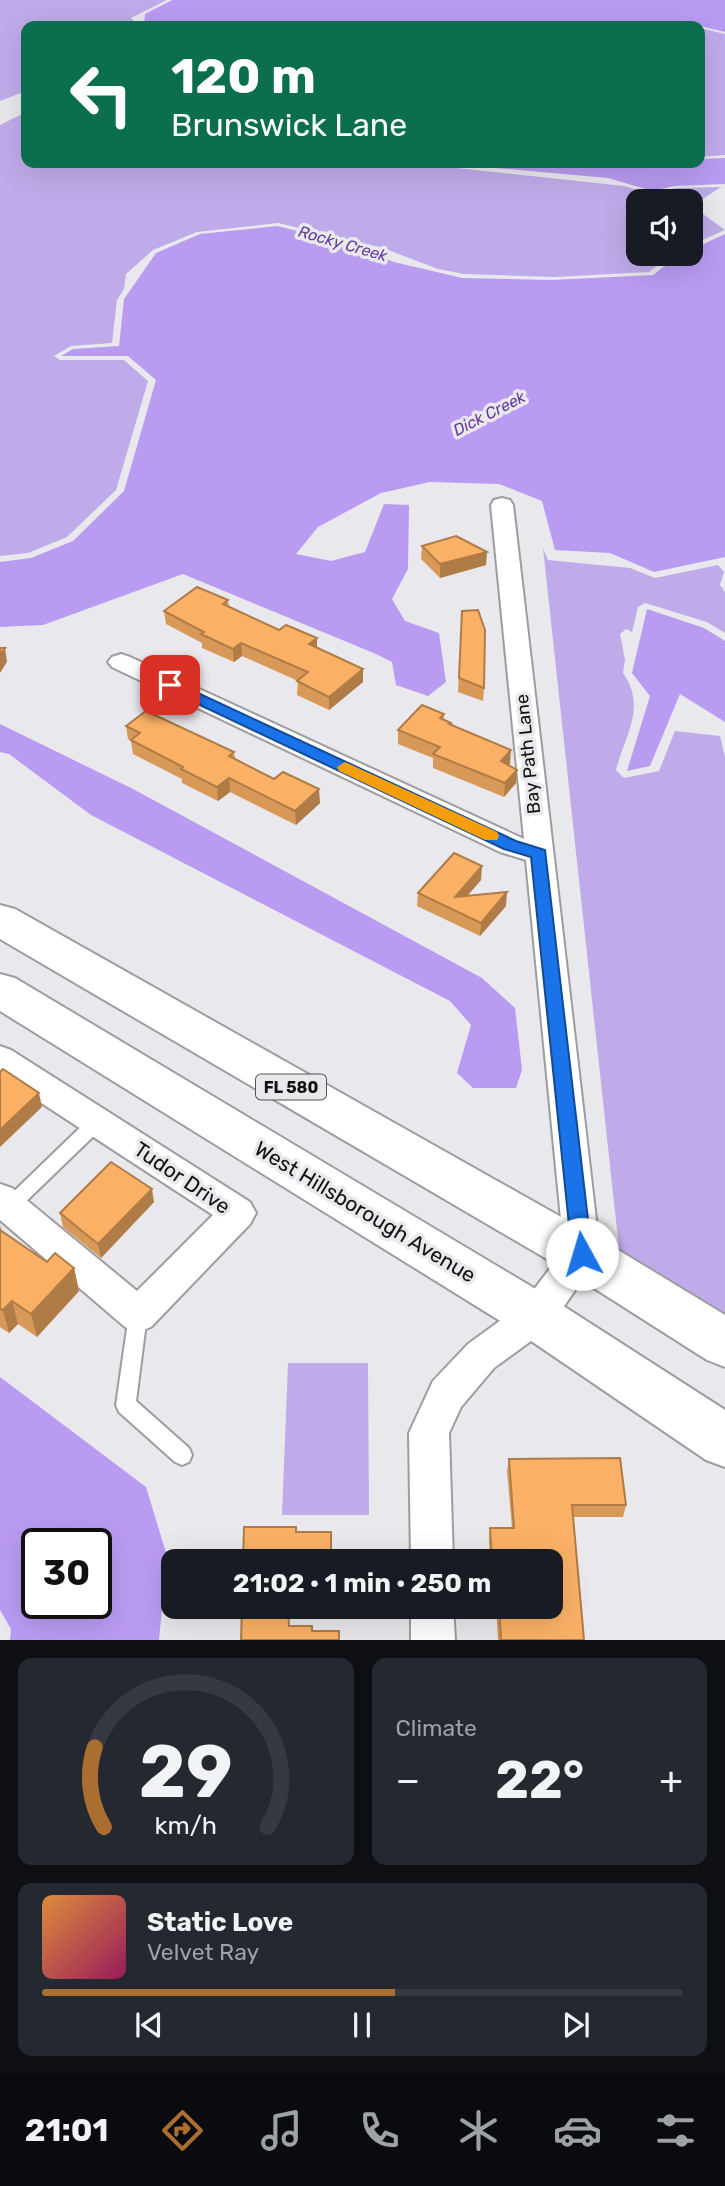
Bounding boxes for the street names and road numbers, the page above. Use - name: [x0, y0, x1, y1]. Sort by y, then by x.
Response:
- street label: Bay Path Lane: [511, 693, 545, 815]
- road number: FL 580: [256, 1074, 326, 1100]
- street label: Tudor Drive: [129, 1136, 235, 1219]
- street label: West Hillsborough Avenue: [250, 1136, 480, 1288]

